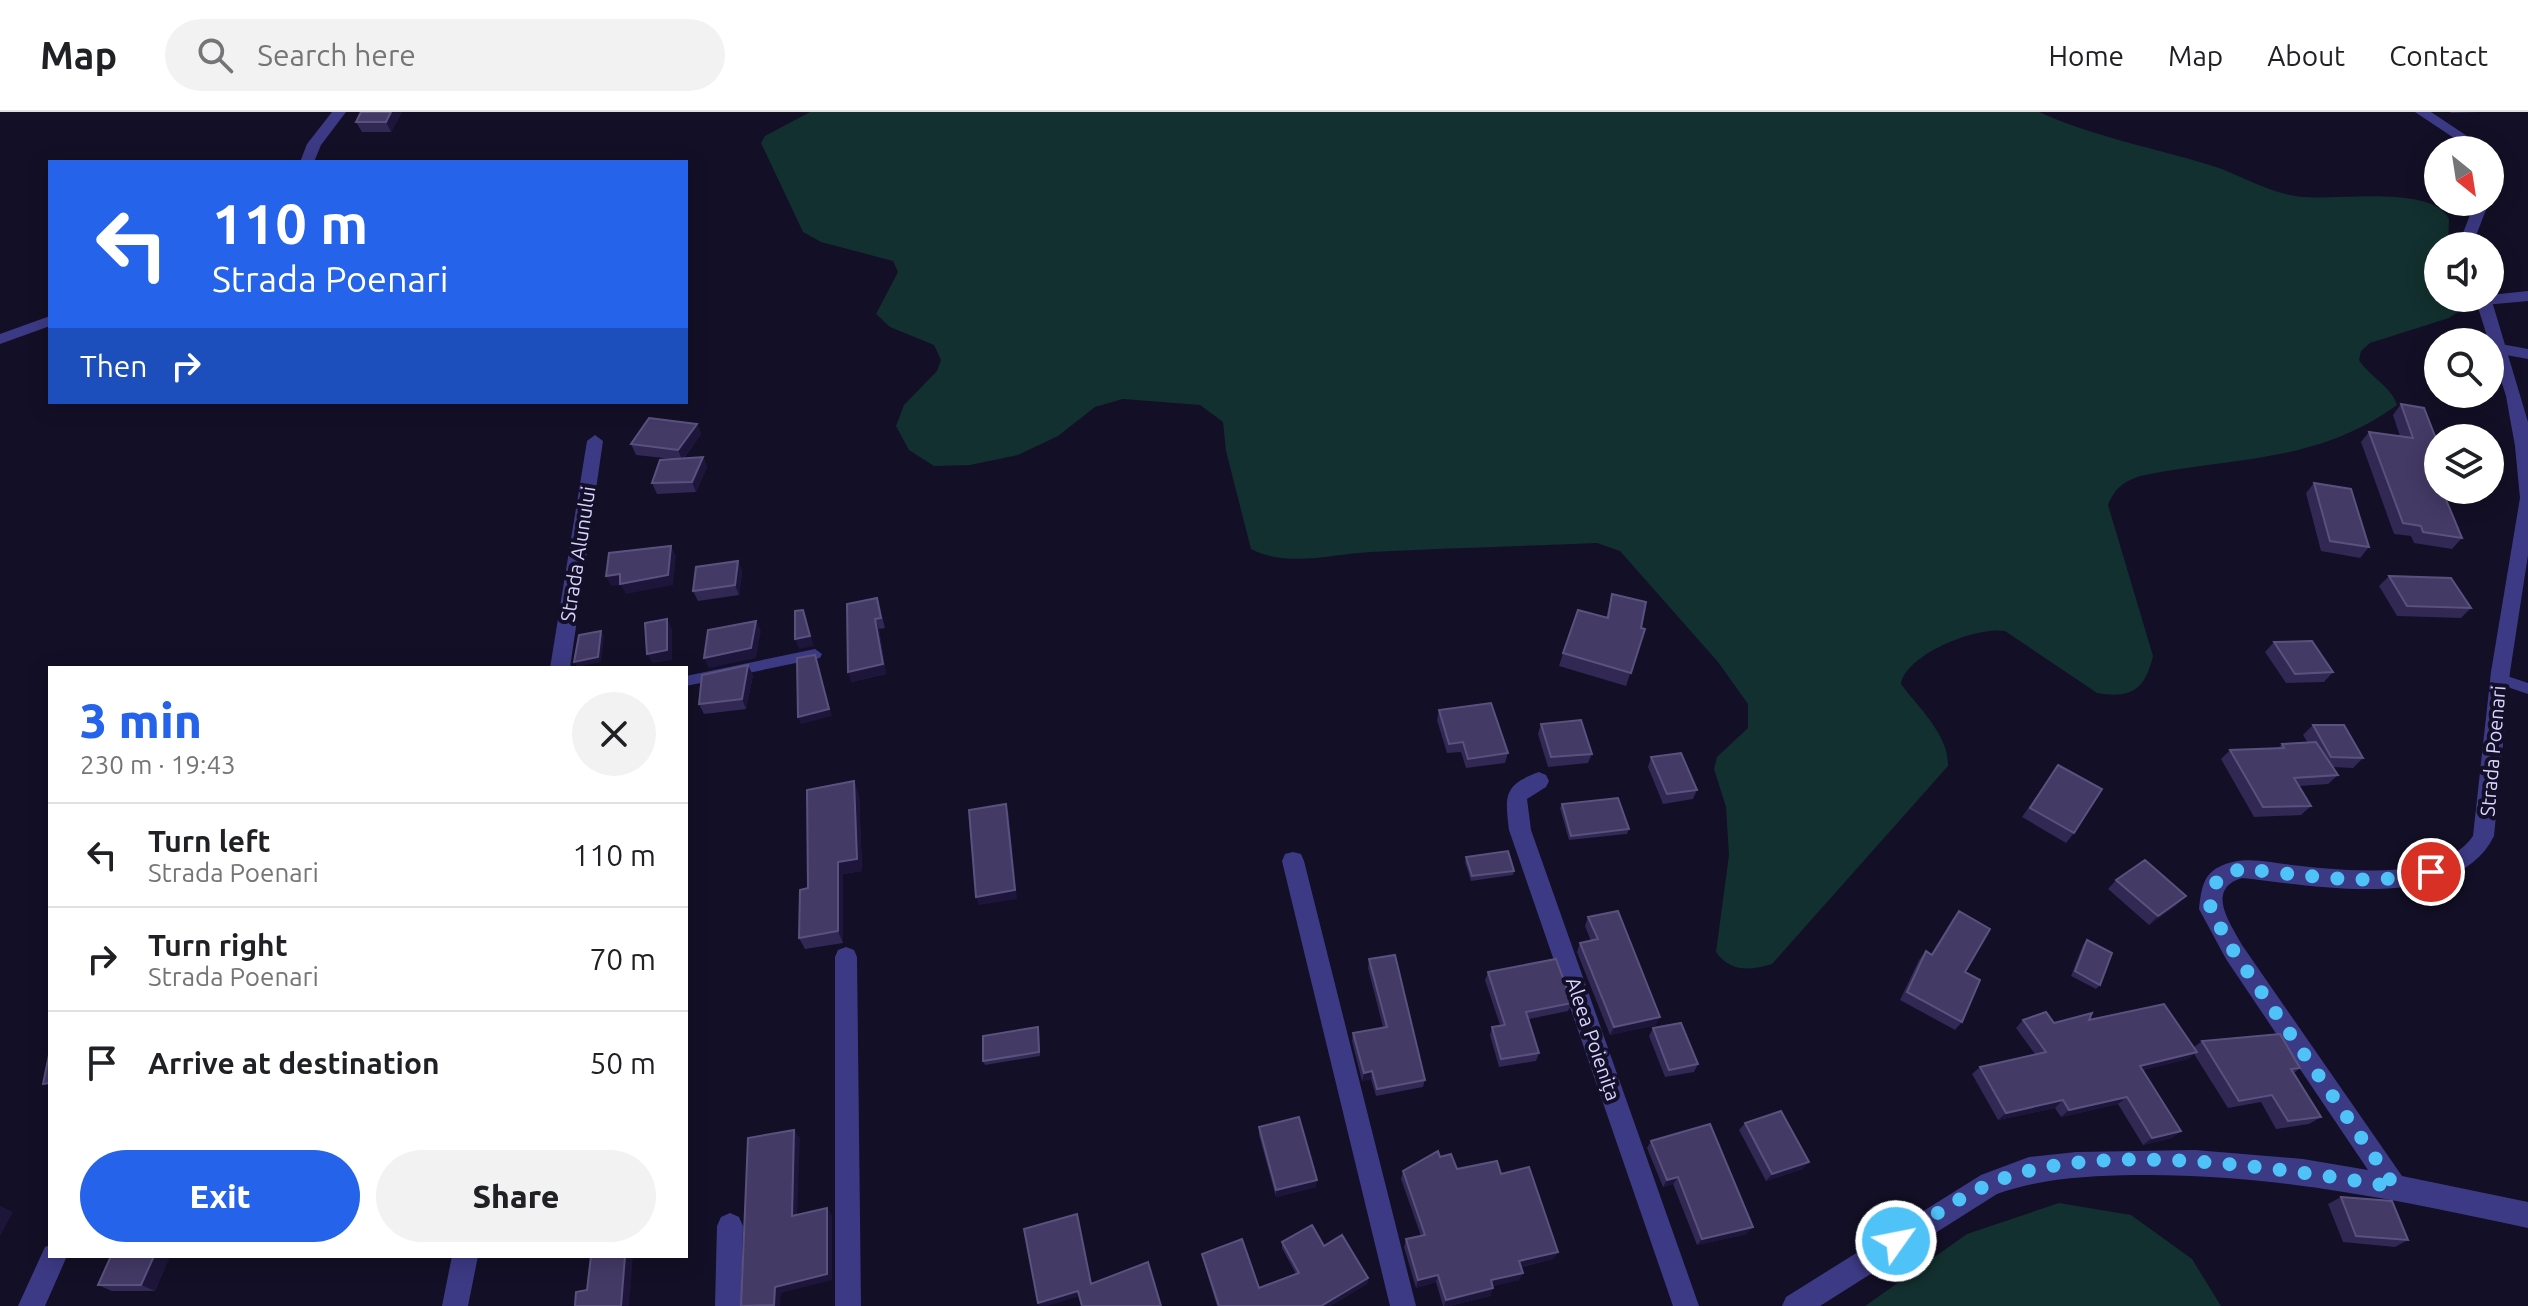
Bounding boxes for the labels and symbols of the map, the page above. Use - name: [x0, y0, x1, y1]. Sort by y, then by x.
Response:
- north arrow: [2424, 136, 2504, 216]
- street label: Strada Alunului: [555, 485, 600, 623]
- street label: Strada Poenari: [2475, 685, 2510, 817]
- pin: [2397, 838, 2465, 906]
- street label: Aleea Poienița: [1562, 974, 1625, 1104]
- position arrow: [1854, 1199, 1938, 1283]

